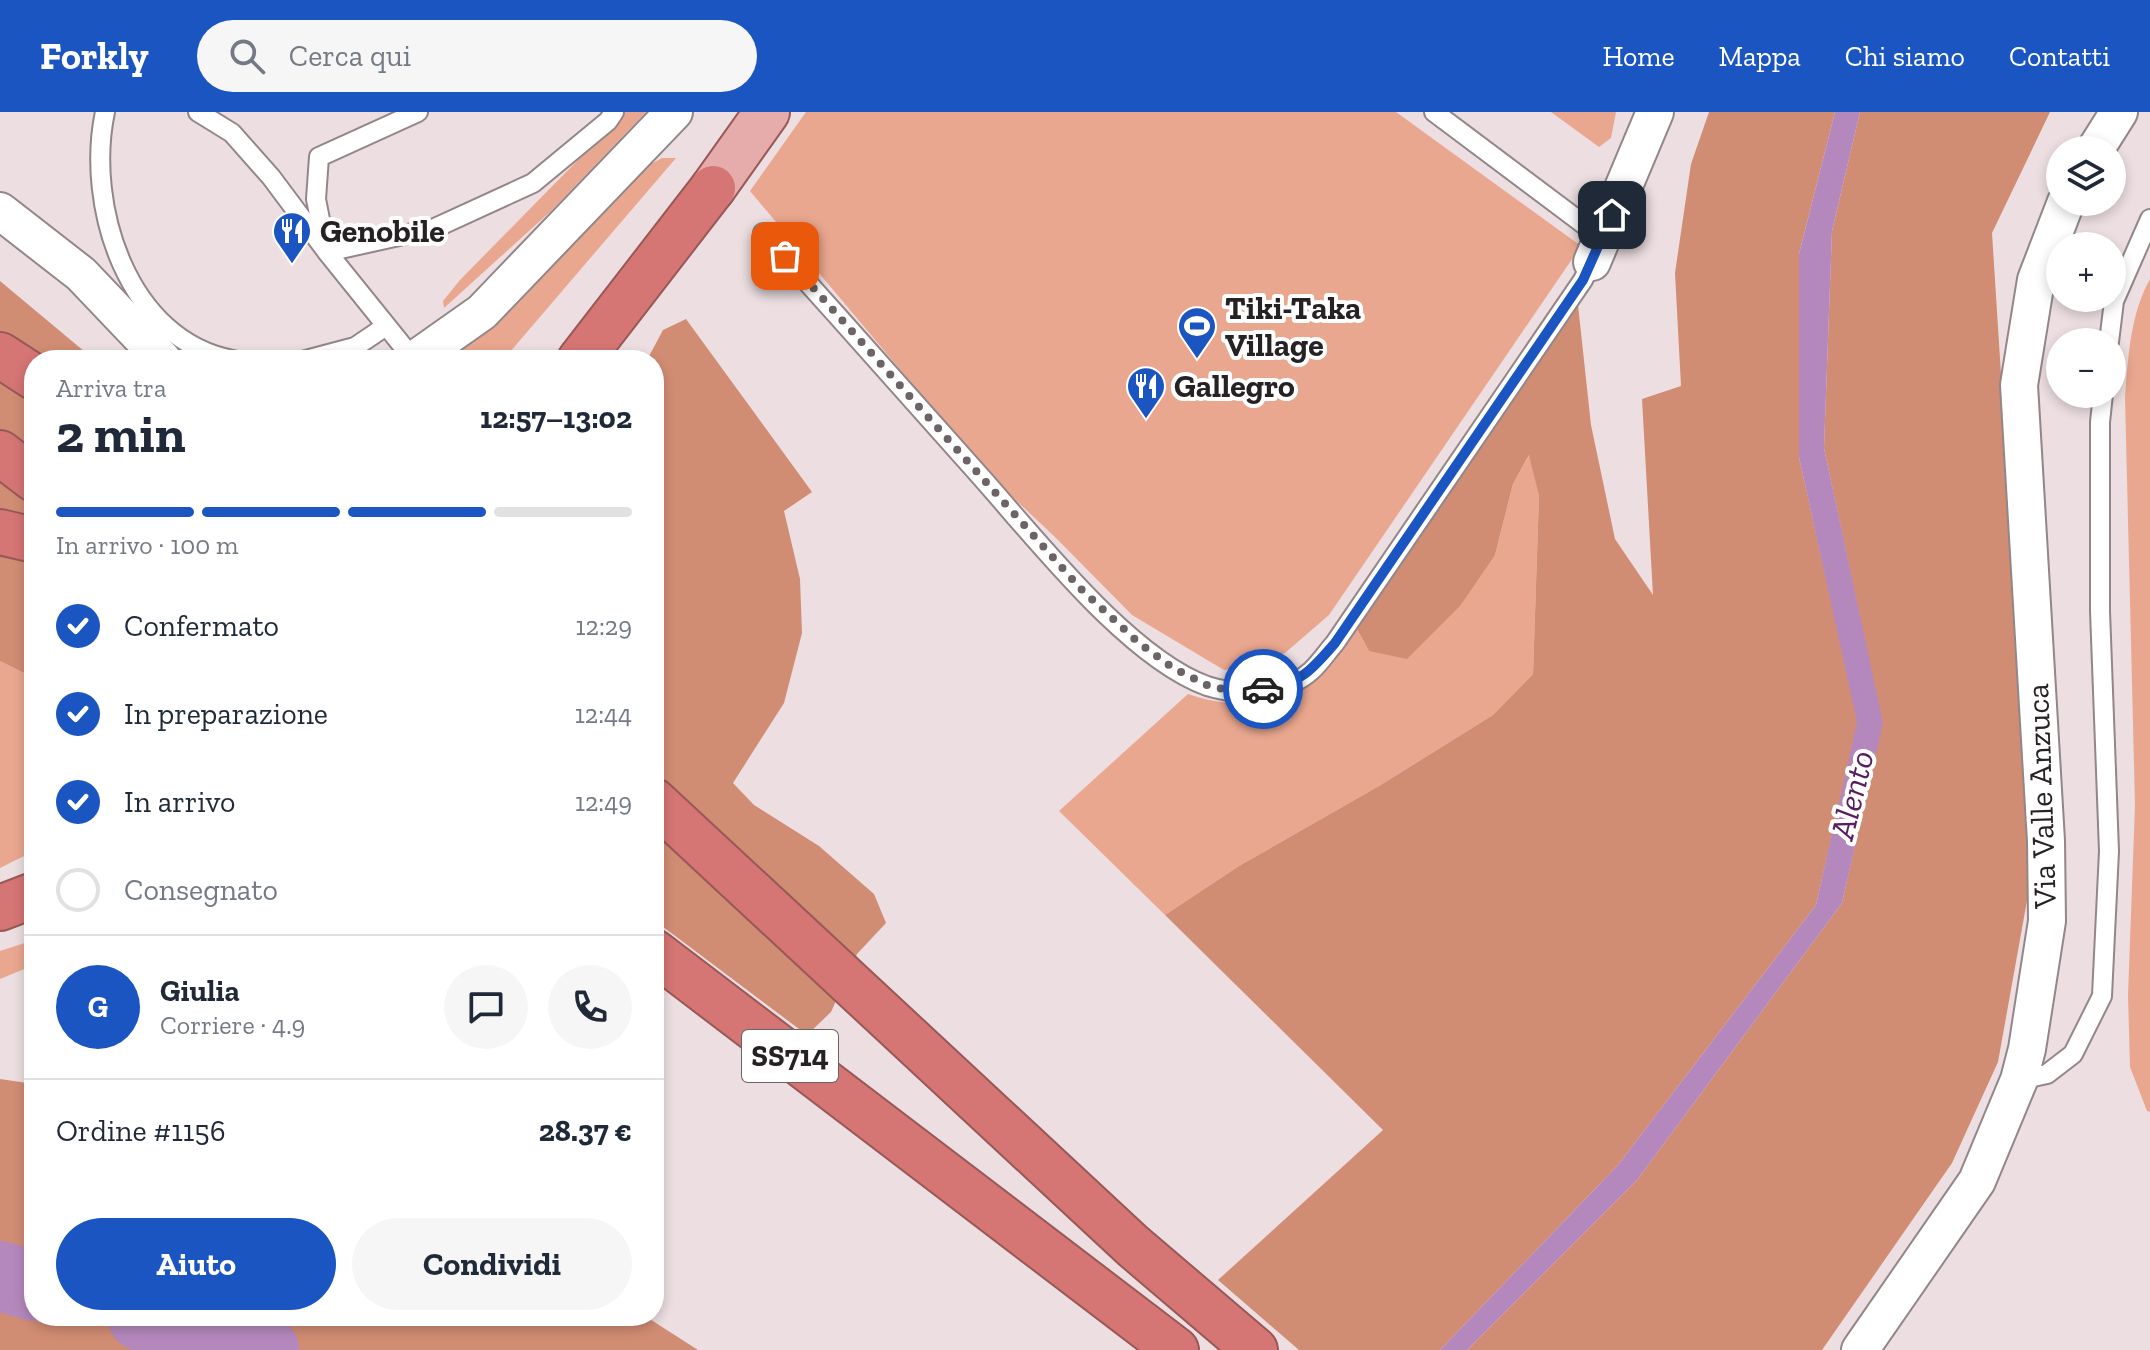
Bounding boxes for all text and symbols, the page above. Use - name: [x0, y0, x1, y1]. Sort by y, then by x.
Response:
- search box: [197, 20, 757, 92]
- text: Forkly: [40, 33, 149, 79]
- icon: search: [225, 34, 269, 78]
- text: Cerca qui: [289, 38, 411, 74]
- text: Home: [1602, 40, 1675, 73]
- text: Mappa: [1719, 40, 1801, 73]
- text: Chi siamo: [1845, 40, 1965, 73]
- text: Contatti: [2009, 40, 2110, 73]
- map controls: [2046, 136, 2126, 408]
- button: layers: [2046, 136, 2126, 216]
- pin: [1578, 181, 1646, 249]
- icon: home: [1590, 193, 1634, 237]
- restaurant icon: Genobile: [271, 210, 313, 265]
- place label: Genobile: [320, 212, 445, 250]
- pin: [751, 222, 819, 290]
- button: +: [2046, 232, 2126, 312]
- icon: bag: [763, 234, 807, 278]
- place label: Tiki-Taka Village: [1225, 289, 1361, 364]
- sports icon: Tiki-Taka Village: [1176, 305, 1218, 360]
- button: −: [2046, 328, 2126, 408]
- restaurant icon: Gallegro: [1125, 365, 1167, 420]
- place label: Gallegro: [1174, 367, 1295, 405]
- text: Arriva tra: [56, 372, 166, 404]
- text: 12:57–13:02: [480, 400, 632, 436]
- text: 2 min: [56, 403, 186, 465]
- text: In arrivo · 100 m: [56, 529, 238, 561]
- icon: check: [56, 604, 100, 648]
- text: Confermato: [124, 608, 279, 644]
- text: 12:29: [576, 610, 632, 642]
- courier: [1223, 649, 1303, 729]
- icon: car: [1241, 667, 1285, 711]
- street label: Via Valle Anzuca: [2018, 683, 2064, 910]
- icon: check: [56, 692, 100, 736]
- text: In preparazione: [124, 696, 328, 732]
- text: 12:44: [575, 698, 632, 730]
- water label: Alento: [1821, 746, 1883, 845]
- icon: check: [56, 780, 100, 824]
- text: In arrivo: [124, 784, 236, 820]
- text: 12:49: [575, 786, 632, 818]
- text: Consegnato: [124, 872, 278, 908]
- button: chat: [444, 965, 528, 1049]
- button: phone: [548, 965, 632, 1049]
- text: Giulia: [160, 973, 240, 1009]
- text: G: [88, 989, 108, 1025]
- text: Corriere · 4.9: [160, 1009, 305, 1041]
- road number: SS714: [742, 1030, 838, 1082]
- text: Ordine #1156: [56, 1113, 226, 1149]
- text: 28.37 €: [539, 1113, 632, 1149]
- button: Aiuto: [56, 1218, 336, 1310]
- button: Condividi: [352, 1218, 632, 1310]

